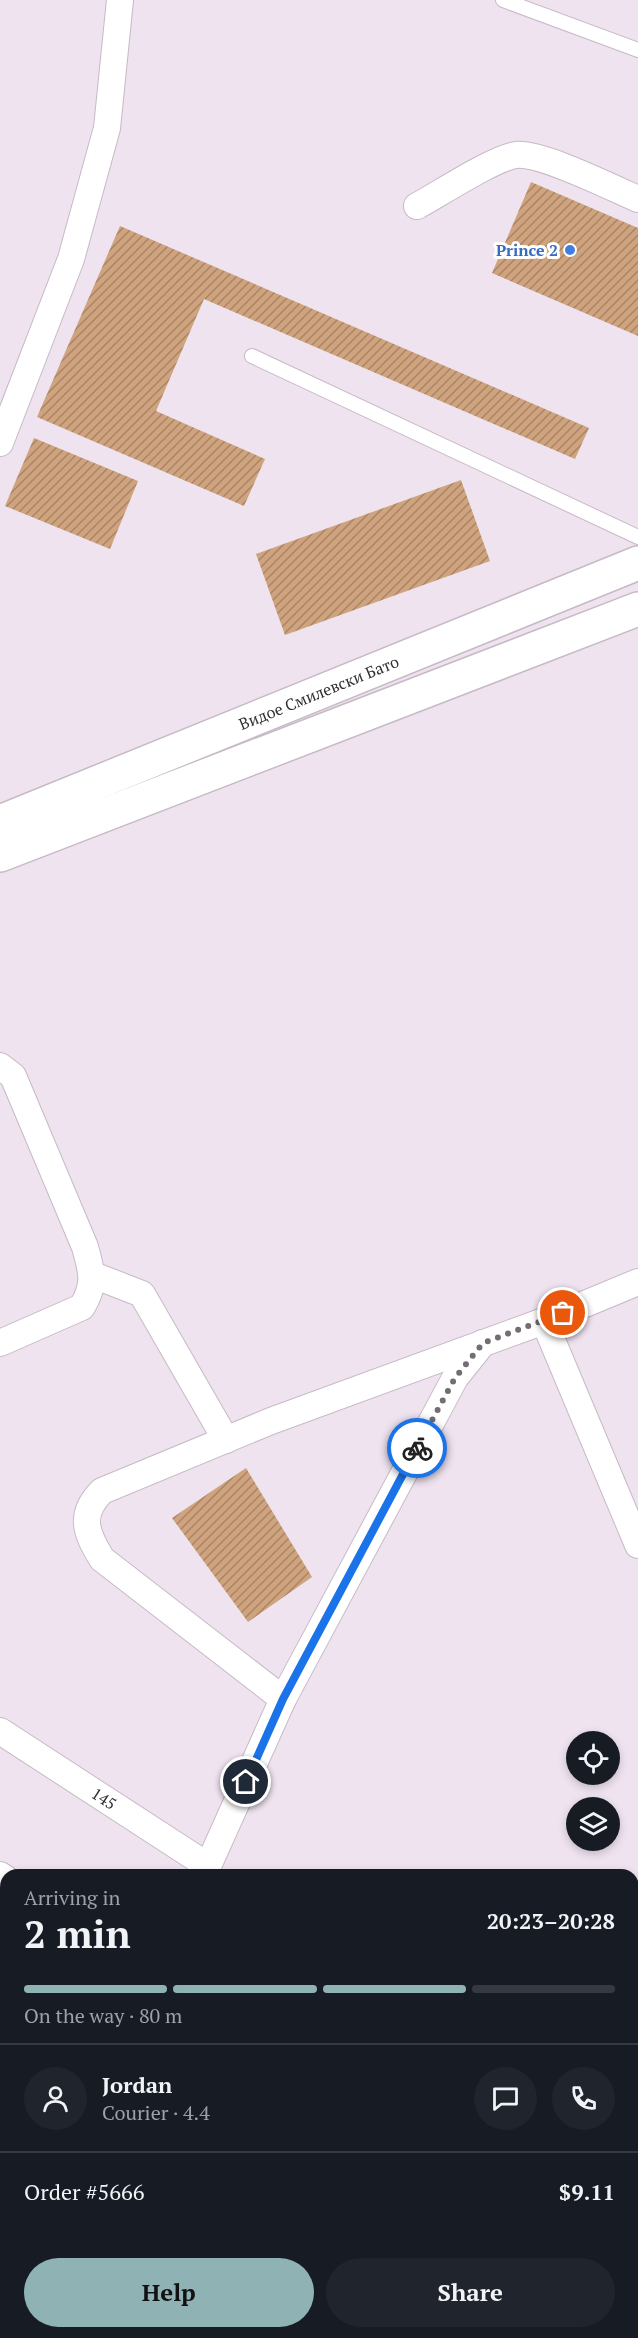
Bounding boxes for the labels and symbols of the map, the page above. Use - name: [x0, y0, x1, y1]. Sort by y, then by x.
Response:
- place label: Prince 2: [496, 239, 558, 261]
- marker: Prince 2: [563, 243, 577, 257]
- street label: Видое Смилевски Бато: [235, 650, 402, 735]
- pin: [537, 1287, 588, 1338]
- courier: [387, 1418, 447, 1478]
- pin: [220, 1756, 271, 1807]
- street label: 145: [87, 1782, 121, 1815]

